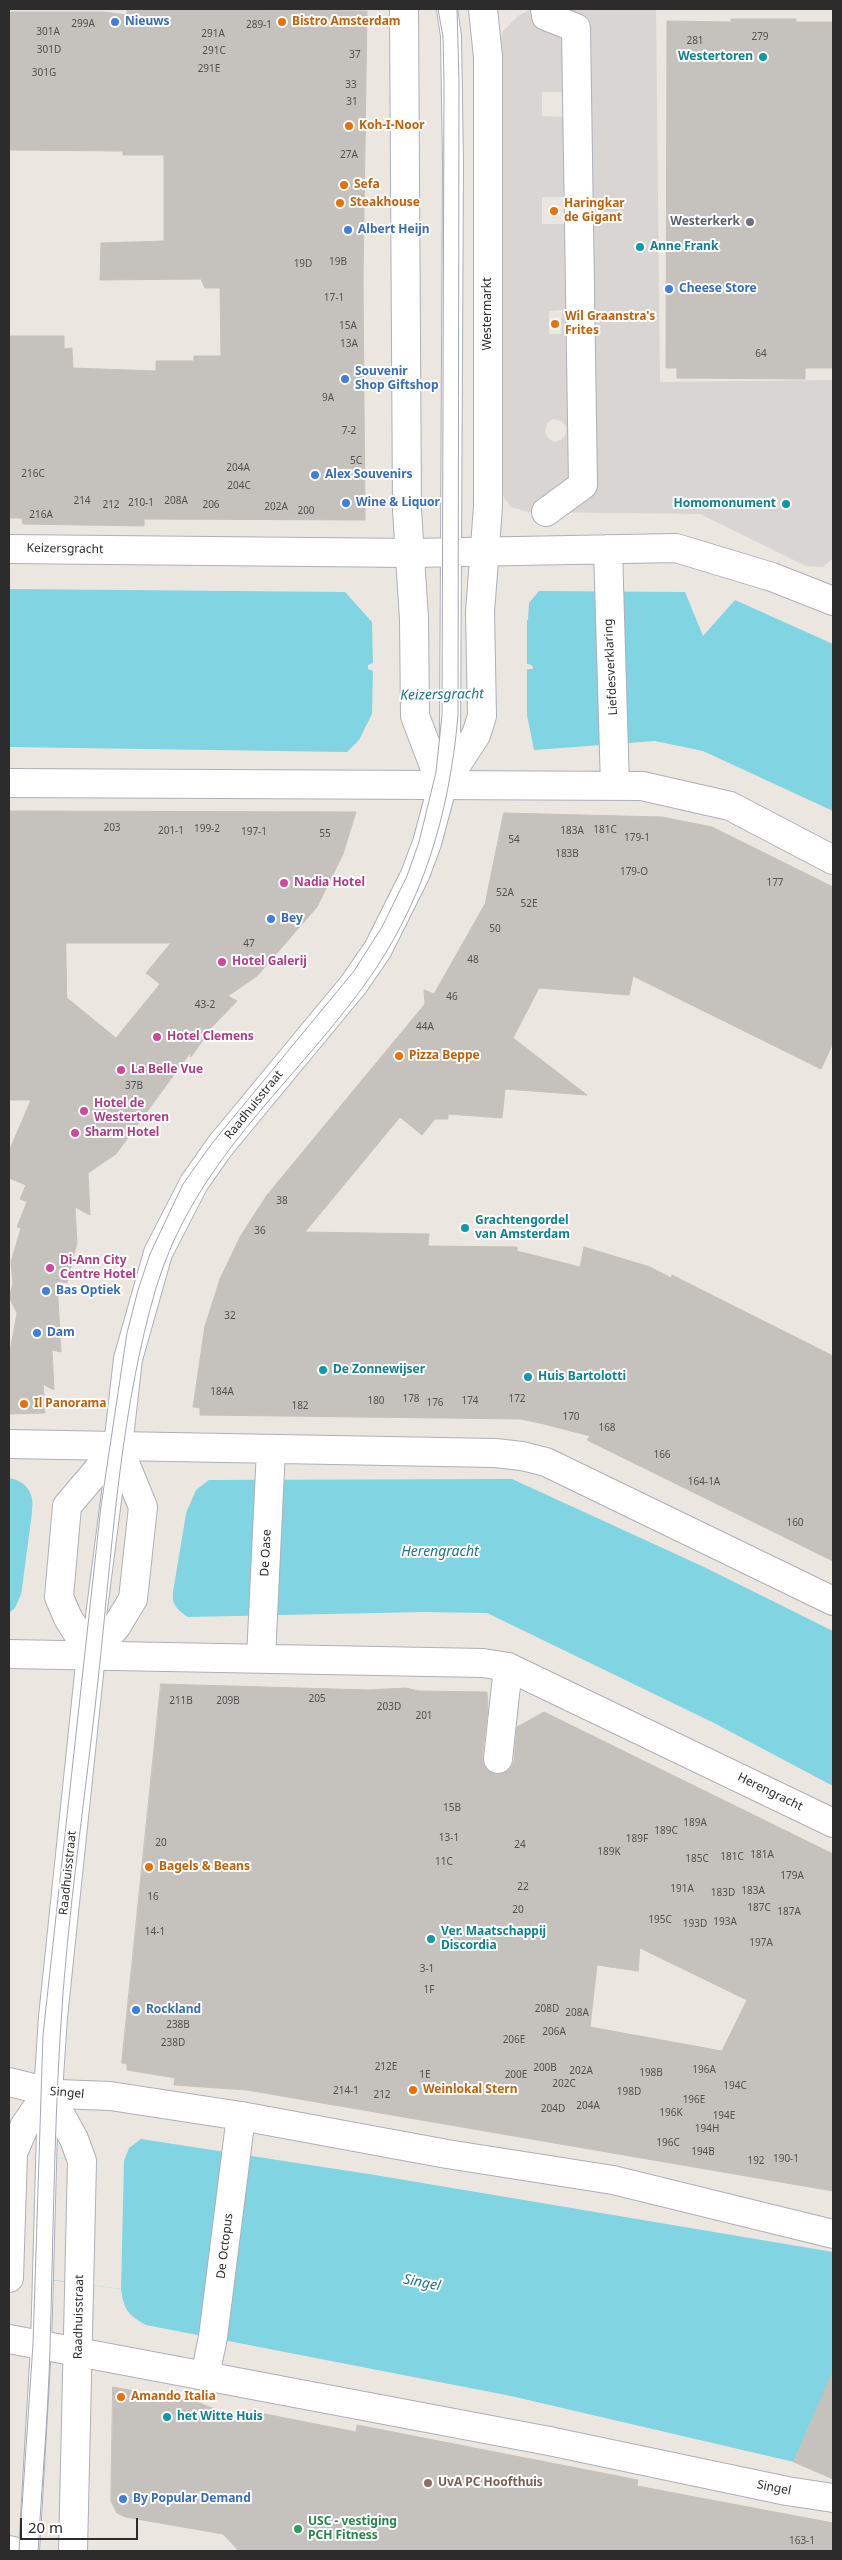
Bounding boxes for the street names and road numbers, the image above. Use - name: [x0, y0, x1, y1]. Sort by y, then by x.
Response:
- street label: Westermarkt: [481, 277, 495, 351]
- street label: Keizersgracht: [27, 541, 103, 557]
- street label: Liefdesverklaring: [601, 618, 621, 716]
- street label: Raadhuisstraat: [222, 1068, 286, 1142]
- street label: De Oase: [258, 1529, 274, 1577]
- street label: Herengracht: [735, 1770, 805, 1814]
- street label: Raadhuisstraat: [56, 1830, 80, 1916]
- street label: Singel: [49, 2084, 85, 2102]
- street label: De Octopus: [214, 2212, 236, 2280]
- street label: Raadhuisstraat: [71, 2275, 87, 2359]
- street label: Singel: [756, 2478, 792, 2498]

